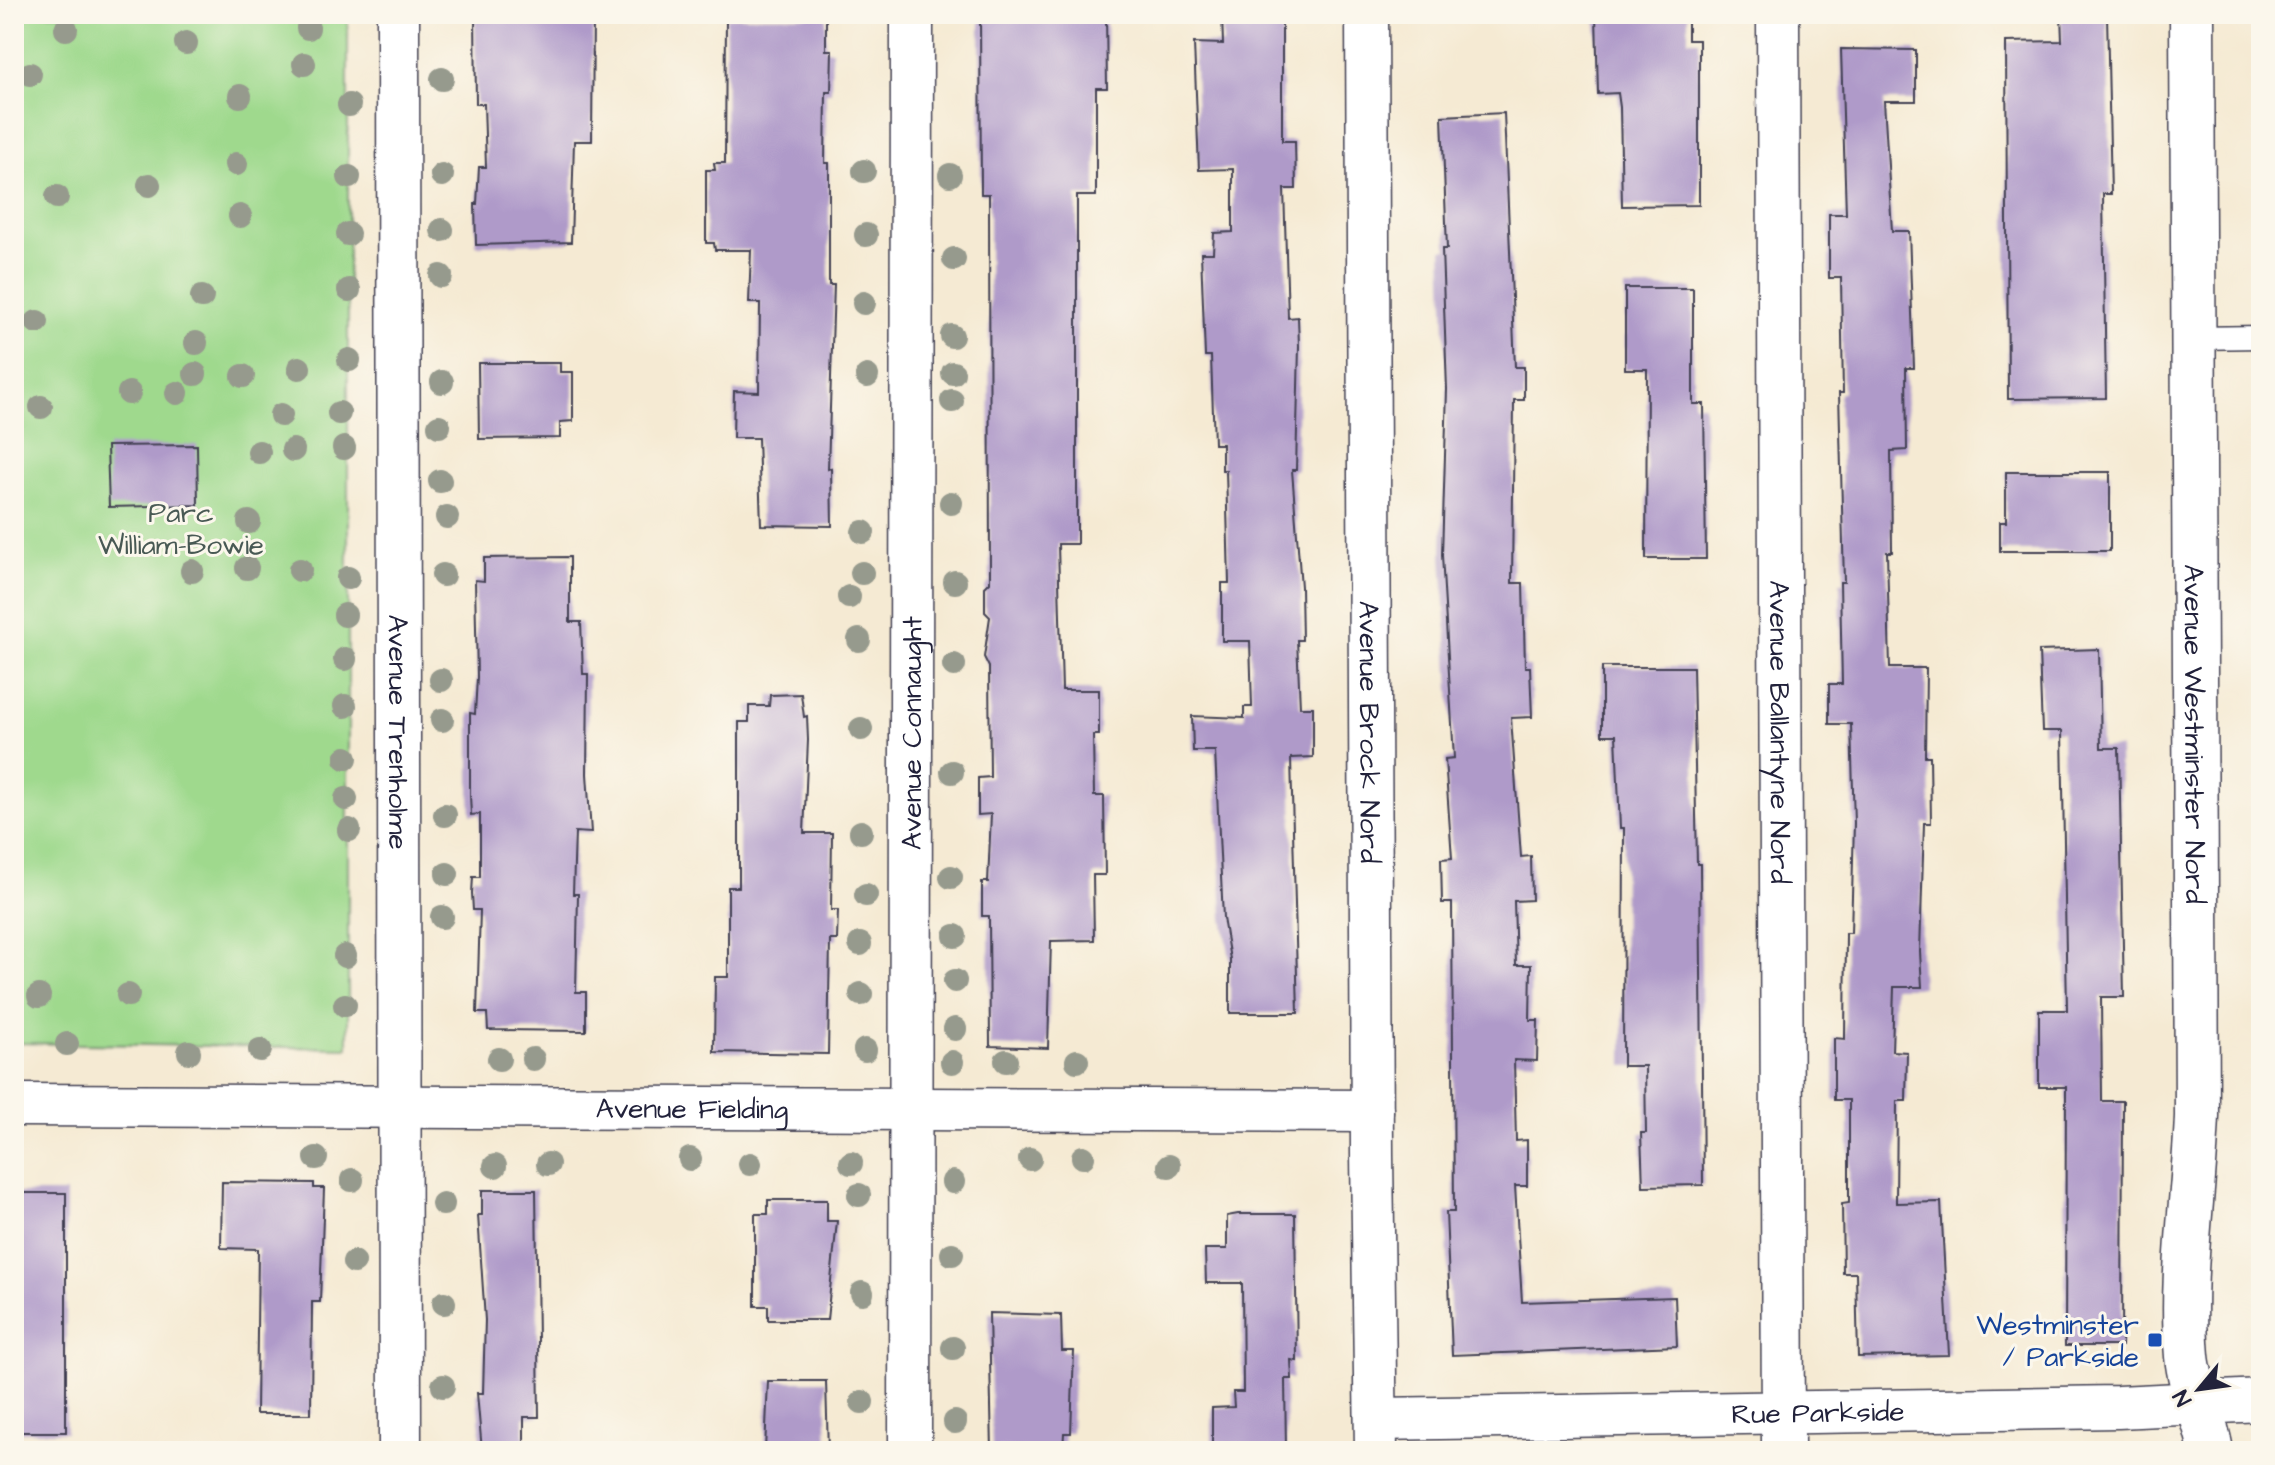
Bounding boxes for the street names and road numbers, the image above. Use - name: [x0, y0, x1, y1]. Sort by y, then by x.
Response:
- street label: Avenue Westminster Nord: [2173, 564, 2214, 904]
- street label: Avenue Ballantyne Nord: [1758, 580, 1799, 884]
- street label: Avenue Brock Nord: [1349, 601, 1389, 863]
- street label: Avenue Trenholme: [378, 614, 417, 850]
- street label: Avenue Connaught: [893, 615, 933, 850]
- street label: Avenue Fielding: [596, 1090, 788, 1130]
- street label: Rue Parkside: [1731, 1392, 1905, 1434]

